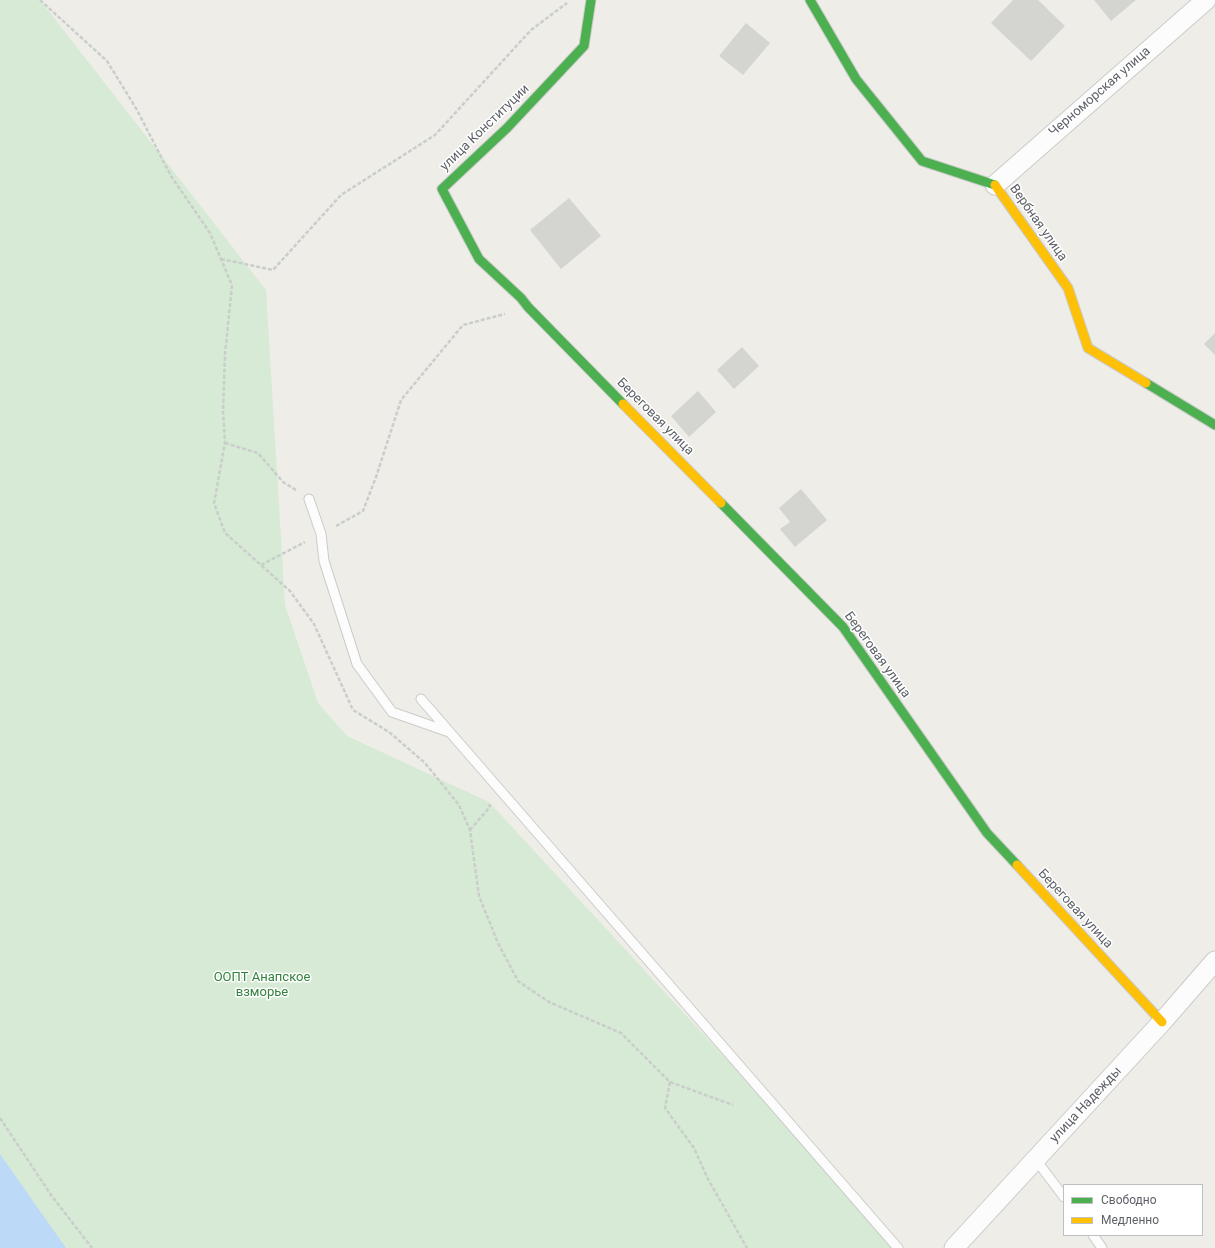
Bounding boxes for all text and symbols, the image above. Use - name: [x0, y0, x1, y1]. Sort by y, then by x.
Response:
- street label: Черноморская улица: [1046, 44, 1154, 140]
- street label: улица Конституции: [437, 81, 533, 175]
- street label: Вербная улица: [1006, 182, 1070, 264]
- street label: Береговая улица: [613, 375, 697, 459]
- street label: Береговая улица: [841, 609, 913, 701]
- street label: Береговая улица: [1034, 866, 1116, 952]
- park label: ООПТ Анапское взморье: [214, 970, 310, 1001]
- street label: улица Надежды: [1047, 1064, 1125, 1146]
- legend: [1063, 1184, 1203, 1236]
- text: Свободно: [1101, 1193, 1157, 1207]
- text: Медленно: [1101, 1213, 1159, 1227]

